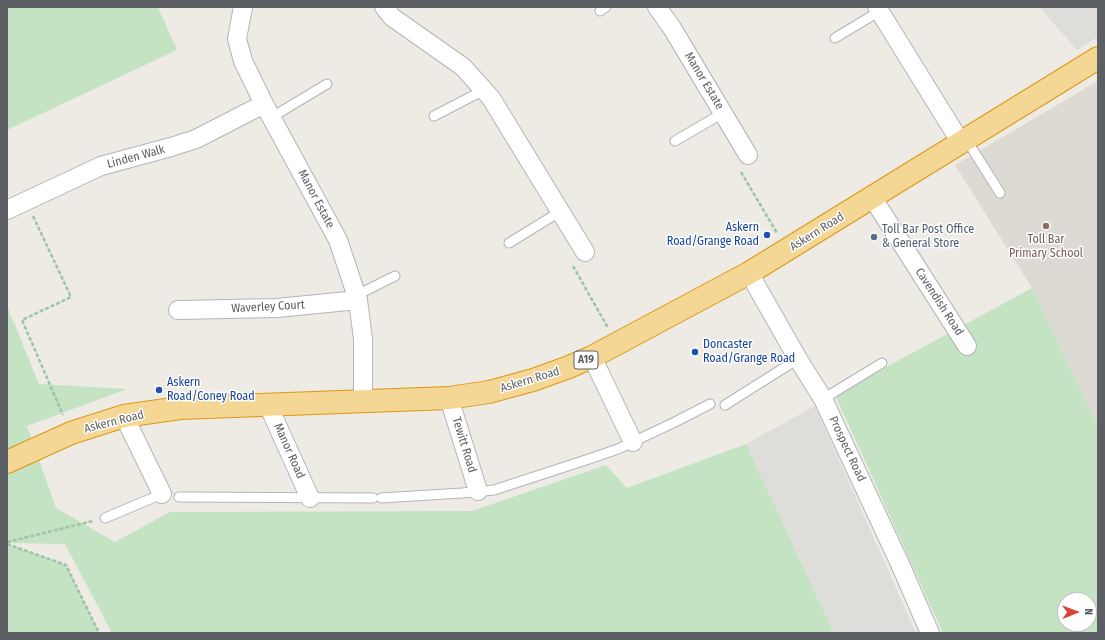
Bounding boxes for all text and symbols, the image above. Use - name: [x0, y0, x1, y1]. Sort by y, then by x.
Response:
- street label: Manor Estate: [681, 50, 727, 112]
- street label: Linden Walk: [105, 142, 167, 172]
- street label: Manor Estate: [295, 167, 337, 231]
- street label: Askern Road: [787, 210, 847, 254]
- place label: Askern Road/Grange Road: [667, 221, 759, 249]
- marker: Toll Bar Primary School: [1041, 221, 1051, 231]
- place label: Toll Bar Post Office & General Store: [882, 223, 974, 251]
- marker: Askern Road/Grange Road: [762, 230, 772, 240]
- marker: Toll Bar Post Office & General Store: [869, 232, 879, 242]
- place label: Toll Bar Primary School: [1009, 233, 1083, 261]
- street label: Cavendish Road: [912, 265, 966, 339]
- street label: Waverley Court: [231, 298, 305, 316]
- place label: Doncaster Road/Grange Road: [703, 338, 795, 366]
- marker: Doncaster Road/Grange Road: [690, 347, 700, 357]
- road number: A19: [574, 351, 598, 369]
- street label: Askern Road: [499, 364, 561, 396]
- place label: Askern Road/Coney Road: [167, 376, 255, 404]
- marker: Askern Road/Coney Road: [154, 385, 164, 395]
- street label: Askern Road: [83, 408, 145, 436]
- street label: Prospect Road: [826, 414, 868, 484]
- street label: Tewitt Road: [449, 416, 479, 474]
- street label: Manor Road: [270, 421, 308, 481]
- north arrow: [1057, 592, 1097, 632]
- text: N: [1082, 608, 1095, 615]

